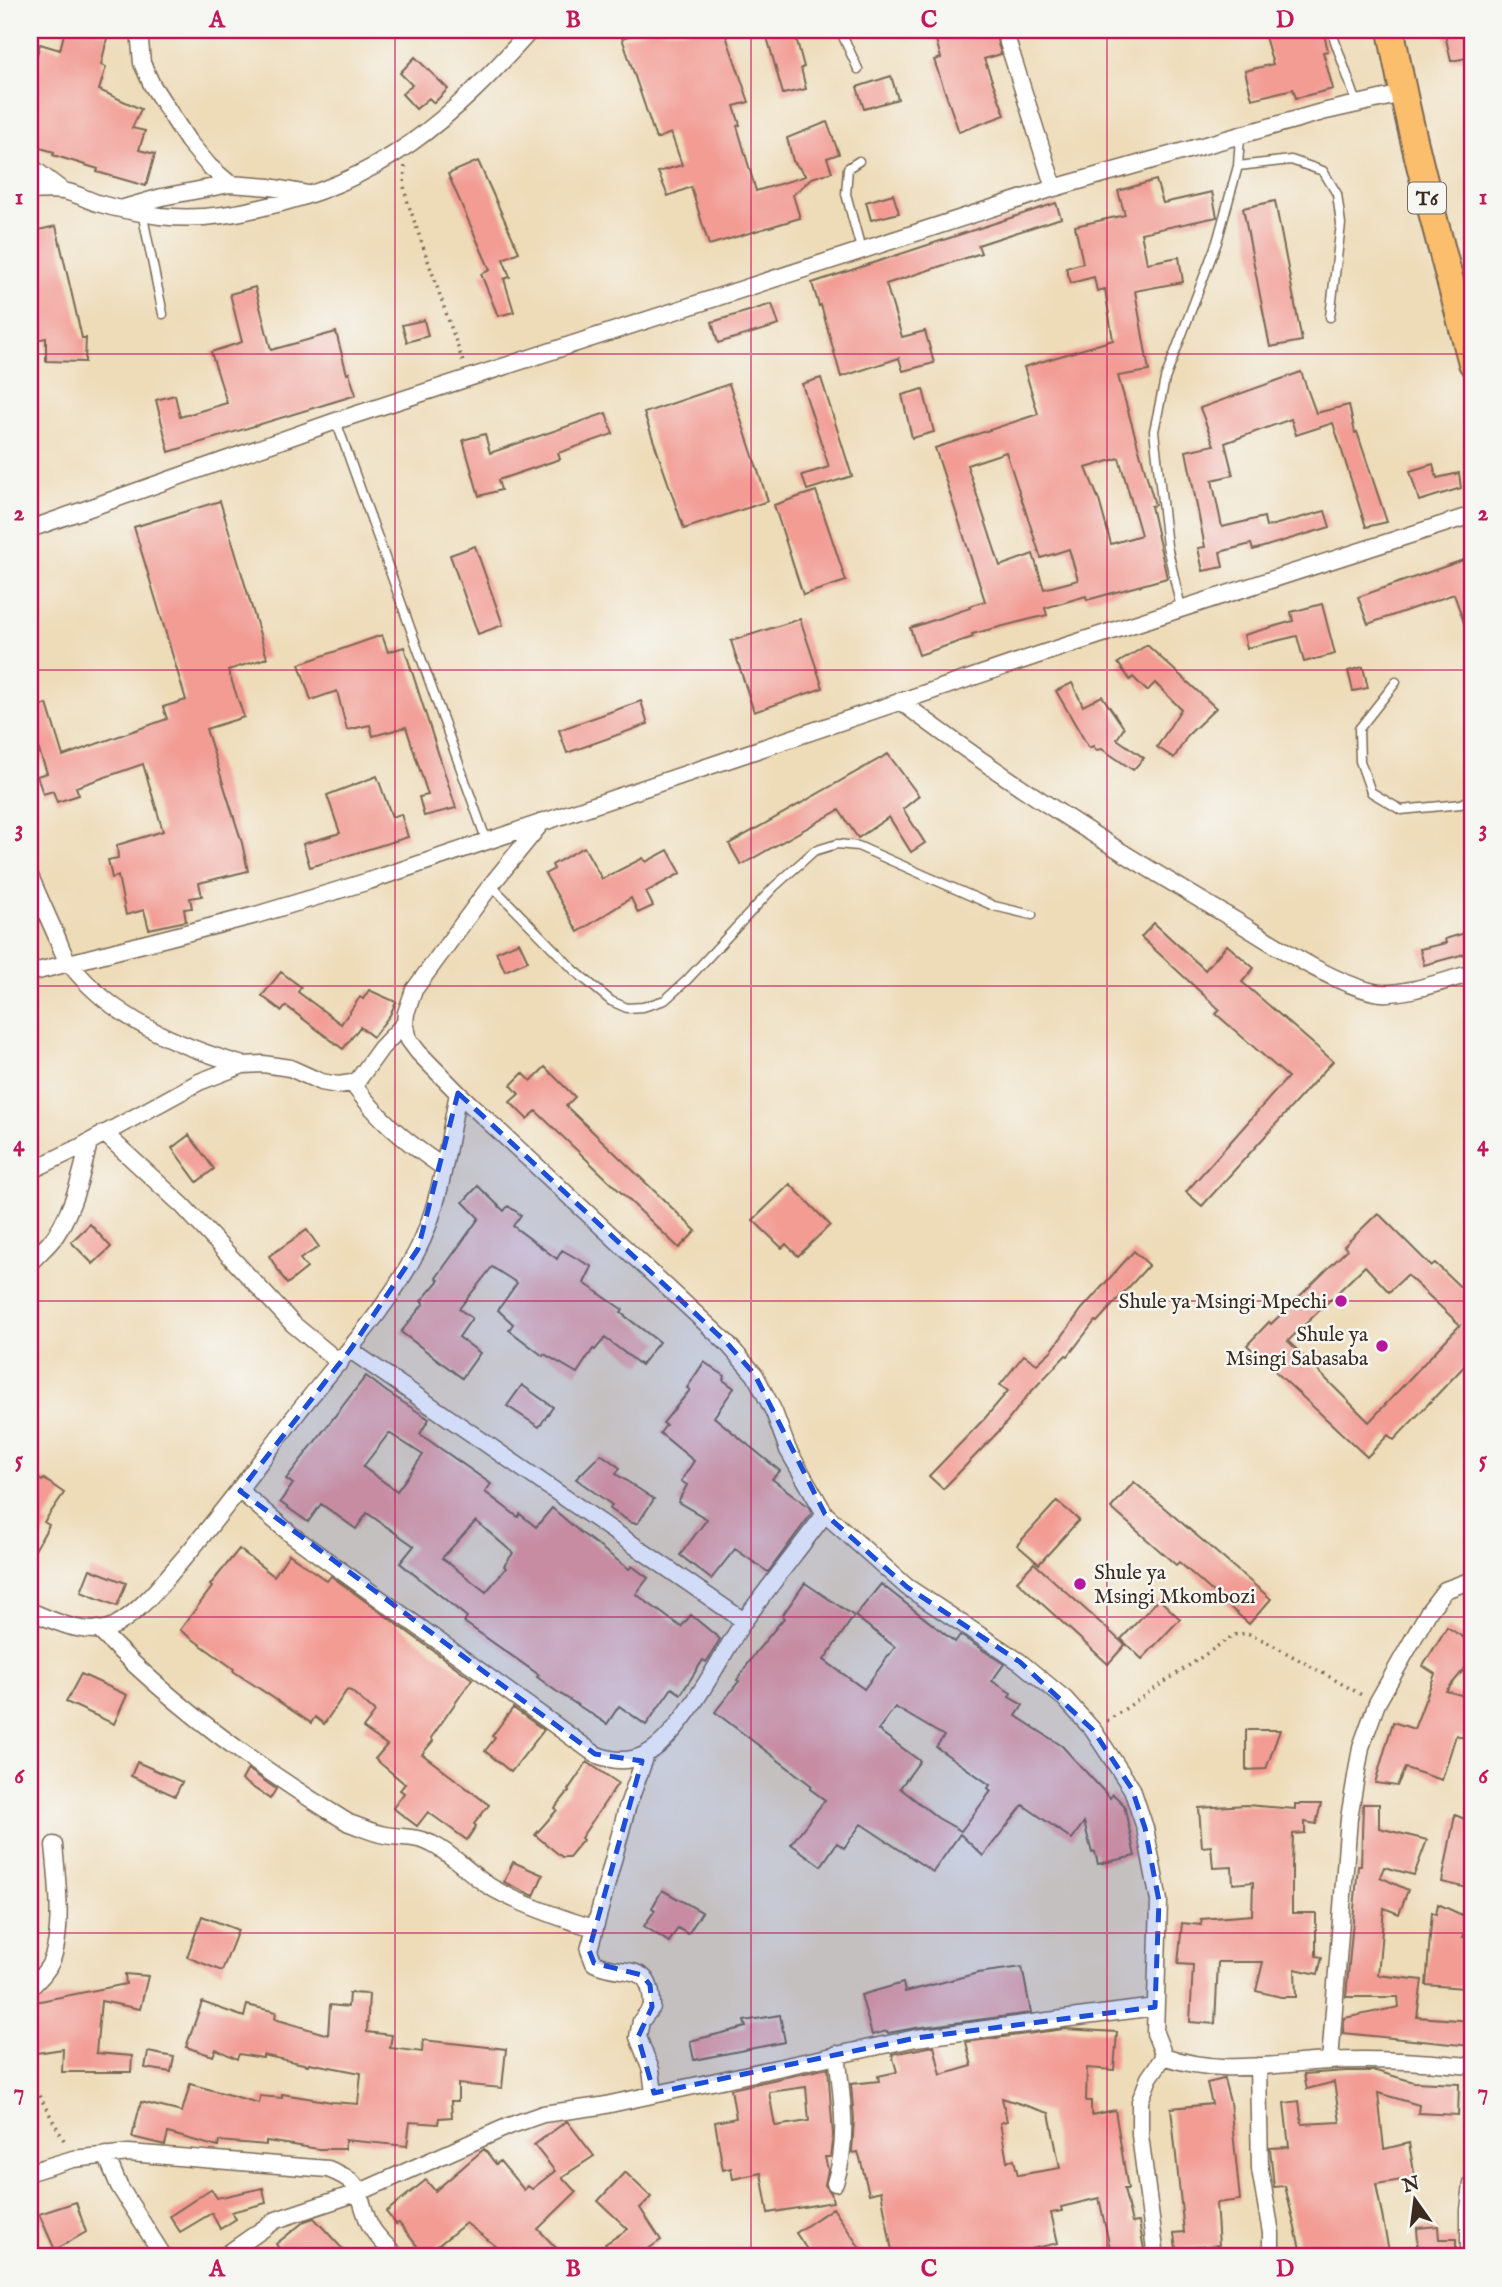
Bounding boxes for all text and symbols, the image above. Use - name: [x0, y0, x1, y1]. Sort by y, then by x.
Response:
- text: A: [208, 6, 226, 35]
- text: B: [565, 6, 581, 35]
- text: C: [921, 6, 938, 35]
- text: D: [1276, 6, 1294, 35]
- road number: T6: [1408, 182, 1446, 214]
- text: 1: [15, 183, 23, 212]
- text: 1: [1479, 183, 1487, 212]
- text: 2: [14, 499, 25, 528]
- text: 2: [1478, 499, 1489, 528]
- text: 3: [15, 815, 23, 844]
- text: 3: [1479, 815, 1487, 844]
- text: 4: [13, 1130, 25, 1159]
- text: 4: [1477, 1130, 1489, 1159]
- place label: Shule ya Msingi Mpechi: [1119, 1289, 1327, 1316]
- marker: Shule ya Msingi Mpechi: [1333, 1293, 1349, 1309]
- place label: Shule ya Msingi Sabasaba: [1226, 1322, 1369, 1373]
- marker: Shule ya Msingi Sabasaba: [1374, 1338, 1390, 1354]
- text: 5: [15, 1446, 24, 1475]
- text: 5: [1479, 1446, 1488, 1475]
- place label: Shule ya Msingi Mkombozi: [1094, 1560, 1256, 1611]
- marker: Shule ya Msingi Mkombozi: [1072, 1576, 1088, 1592]
- text: 6: [14, 1762, 25, 1791]
- text: 6: [1478, 1762, 1489, 1791]
- text: 7: [14, 2078, 24, 2107]
- text: 7: [1478, 2078, 1488, 2107]
- north arrow: [1380, 2164, 1450, 2234]
- text: N: [1400, 2172, 1423, 2199]
- text: A: [208, 2255, 226, 2284]
- text: B: [565, 2255, 581, 2284]
- text: C: [921, 2255, 938, 2284]
- text: D: [1276, 2255, 1294, 2284]

